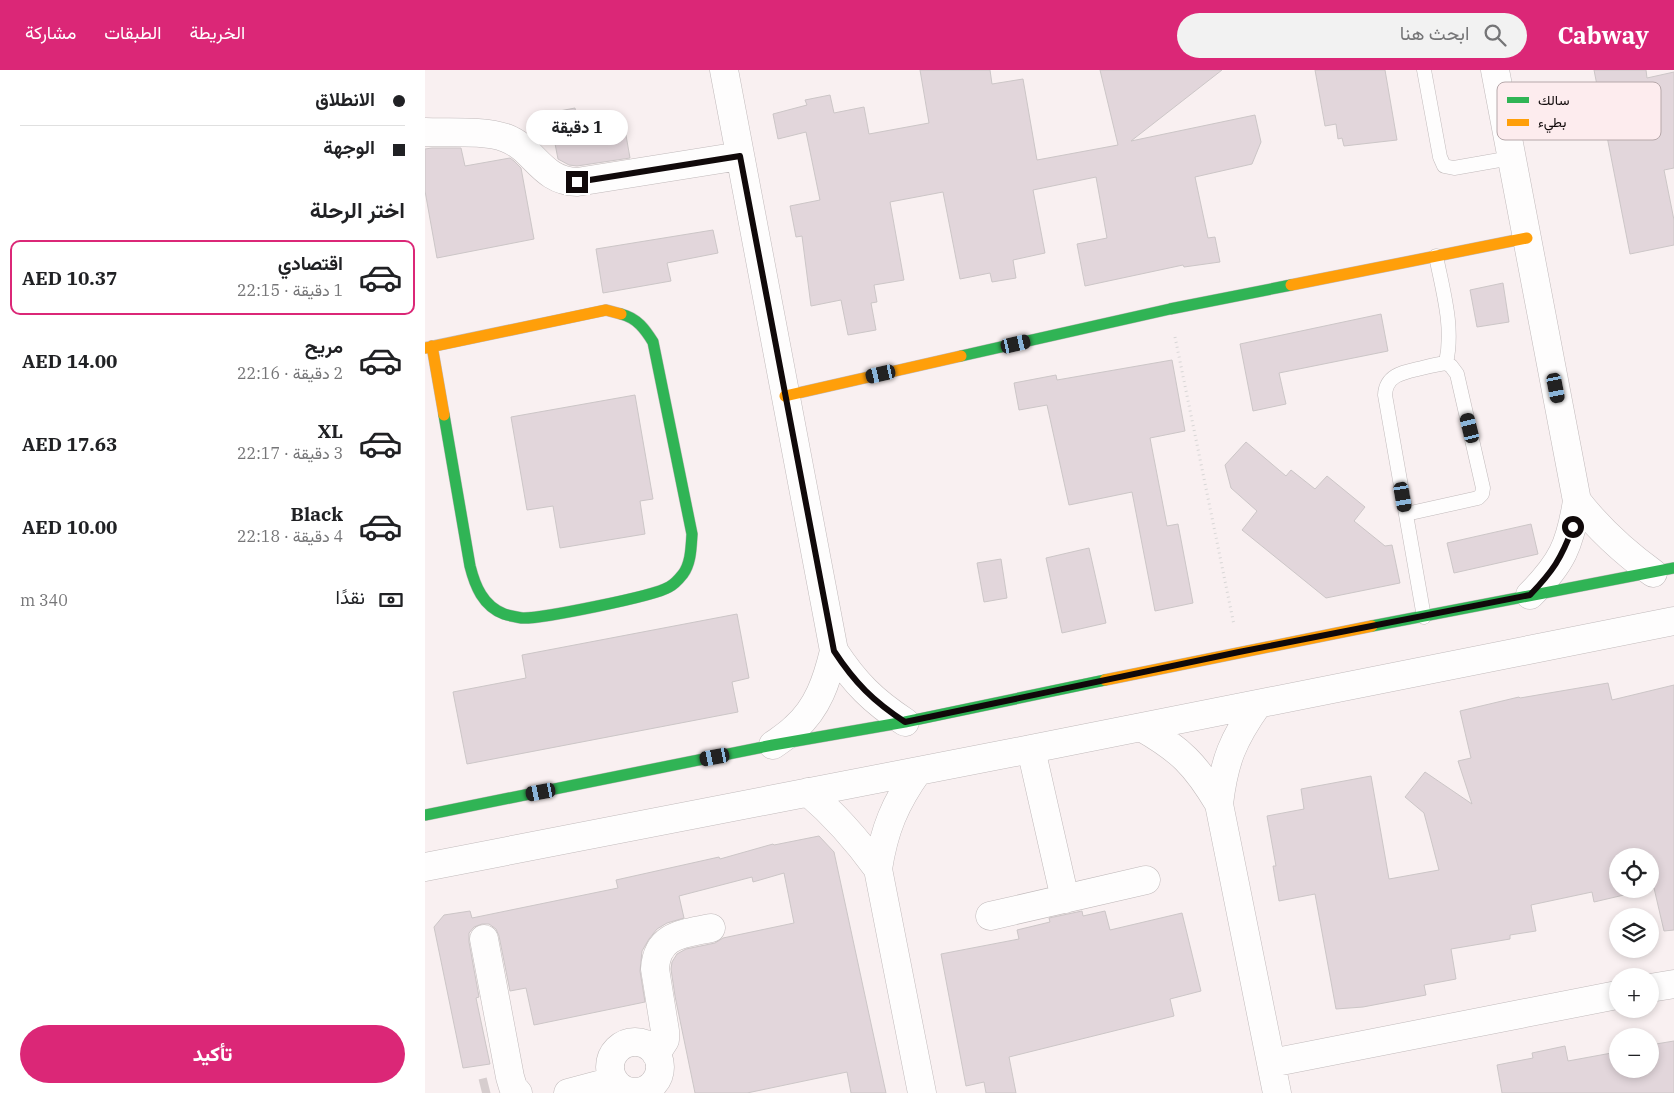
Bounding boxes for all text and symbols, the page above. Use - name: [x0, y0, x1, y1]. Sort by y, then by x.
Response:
- search box: [1177, 13, 1527, 58]
- text: Cabway: [1557, 19, 1649, 51]
- text: مشاركة: [25, 21, 76, 44]
- text: الطبقات: [104, 21, 161, 44]
- text: الخريطة: [189, 21, 245, 44]
- text: ابحث هنا: [1400, 21, 1469, 45]
- icon: search: [1481, 21, 1509, 49]
- legend: [1497, 82, 1661, 140]
- text: الانطلاق: [315, 87, 375, 111]
- text: سالك: [1538, 91, 1569, 109]
- callout: 1 دقيقة: [526, 109, 628, 144]
- text: بطيء: [1538, 113, 1566, 134]
- text: 1 دقيقة: [551, 117, 603, 137]
- text: الوجهة: [323, 135, 375, 159]
- route end: [566, 171, 588, 193]
- text: اختر الرحلة: [310, 195, 405, 224]
- text: اقتصادي: [278, 251, 343, 275]
- icon: car: [358, 255, 403, 300]
- text: AED 10.37: [22, 266, 118, 290]
- text: 1 دقيقة · 22:15: [237, 280, 343, 300]
- car: [999, 333, 1032, 355]
- text: مريح: [305, 334, 343, 358]
- icon: car: [358, 338, 403, 383]
- text: AED 14.00: [22, 349, 118, 373]
- text: 2 دقيقة · 22:16: [237, 363, 343, 383]
- car: [864, 363, 897, 385]
- car: [1545, 372, 1566, 404]
- car: [1459, 412, 1480, 444]
- text: XL: [317, 419, 343, 443]
- icon: car: [358, 421, 403, 466]
- text: AED 17.63: [22, 432, 118, 456]
- text: 3 دقيقة · 22:17: [237, 443, 343, 463]
- car: [1393, 481, 1412, 513]
- text: Black: [291, 502, 343, 526]
- icon: car: [358, 504, 403, 549]
- text: AED 10.00: [22, 515, 118, 539]
- route start: [1562, 516, 1584, 538]
- text: 4 دقيقة · 22:18: [237, 526, 343, 546]
- text: نقدًا: [336, 585, 365, 609]
- icon: cash: [377, 586, 405, 614]
- text: 340 m: [20, 590, 68, 610]
- car: [698, 747, 731, 767]
- car: [524, 782, 557, 802]
- map controls: [1609, 848, 1659, 1078]
- button: locate: [1609, 848, 1659, 898]
- button: layers: [1609, 908, 1659, 958]
- button: +: [1609, 968, 1659, 1018]
- button: تأكيد: [20, 1025, 405, 1083]
- button: −: [1609, 1028, 1659, 1078]

